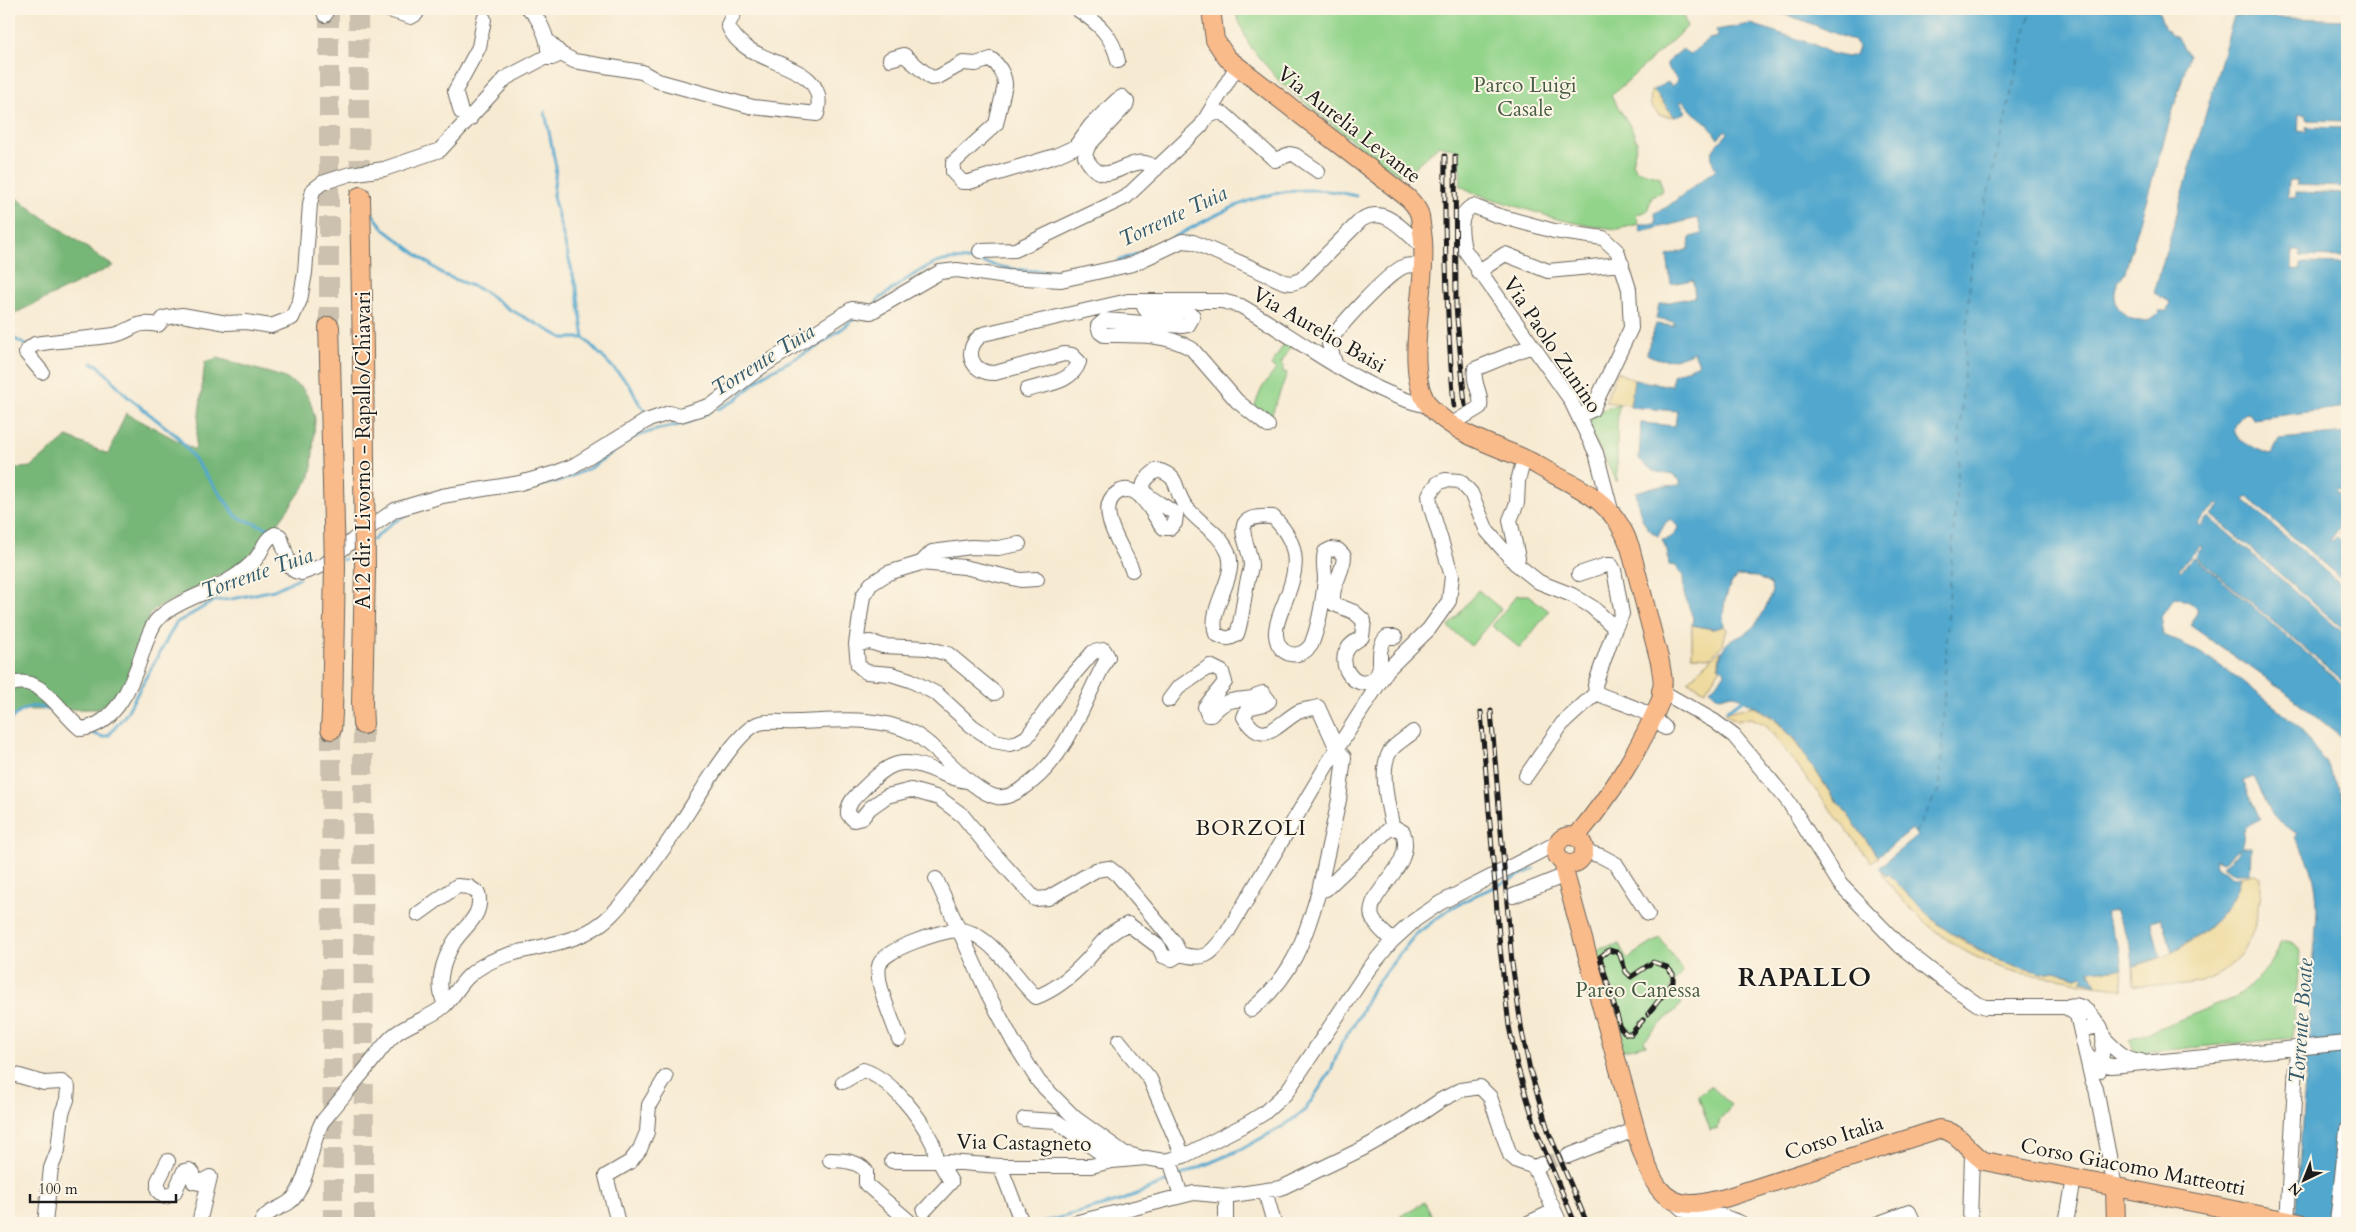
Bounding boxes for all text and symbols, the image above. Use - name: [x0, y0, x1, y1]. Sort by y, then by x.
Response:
- street label: Via Aurelia Levante: [1271, 59, 1427, 191]
- park label: Parco Luigi Casale: [1473, 71, 1577, 124]
- water label: Torrente Tuia: [1114, 178, 1232, 254]
- street label: Via Paolo Zunino: [1496, 271, 1608, 419]
- street label: Via Aurelio Baisi: [1247, 280, 1391, 380]
- street label: A12 dir. Livorno - Rapallo/Chiavari: [349, 291, 378, 609]
- water label: Torrente Tuia: [706, 316, 820, 404]
- water label: Torrente Tuia: [197, 540, 317, 606]
- district label: BORZOLI: [1195, 813, 1307, 843]
- water label: Torrente Boate: [2282, 957, 2320, 1085]
- district label: RAPALLO: [1738, 960, 1872, 995]
- park label: Parco Canessa: [1575, 976, 1701, 1005]
- street label: Corso Italia: [1781, 1108, 1887, 1168]
- street label: Via Castagneto: [956, 1127, 1092, 1159]
- street label: Corso Giacomo Matteotti: [2018, 1131, 2248, 1203]
- north arrow: [2278, 1154, 2328, 1204]
- scale bar: [30, 1172, 176, 1204]
- text: N: [2285, 1178, 2306, 1200]
- text: 100 m: [38, 1179, 78, 1199]

